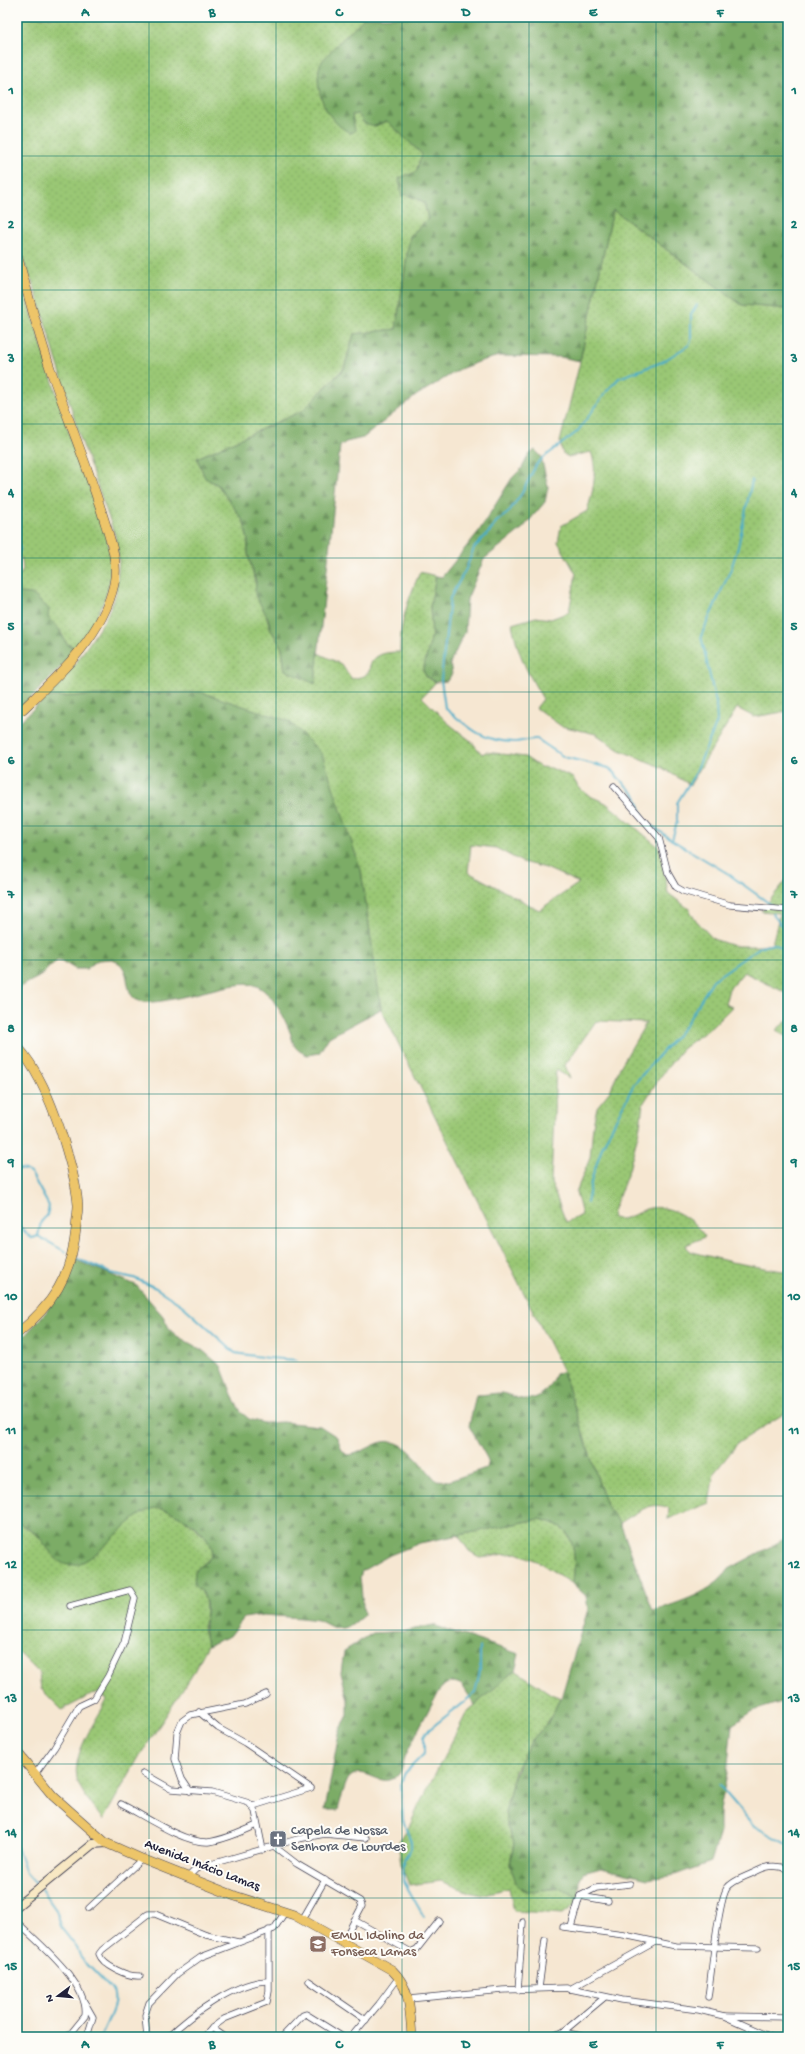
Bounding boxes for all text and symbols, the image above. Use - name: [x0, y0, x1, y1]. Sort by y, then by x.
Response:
- text: A: [80, 6, 90, 21]
- text: B: [208, 6, 217, 21]
- text: C: [334, 6, 344, 21]
- text: D: [461, 6, 471, 21]
- text: E: [589, 6, 598, 21]
- text: F: [716, 6, 725, 21]
- text: 1: [7, 84, 14, 99]
- text: 1: [790, 84, 797, 99]
- text: 2: [8, 218, 15, 233]
- text: 2: [791, 218, 798, 233]
- text: 3: [7, 352, 15, 367]
- text: 3: [790, 352, 798, 367]
- text: 4: [7, 486, 15, 501]
- text: 4: [790, 486, 798, 501]
- text: 5: [8, 620, 15, 635]
- text: 5: [791, 620, 798, 635]
- text: 6: [8, 754, 15, 769]
- text: 6: [791, 754, 798, 769]
- text: 7: [7, 888, 16, 903]
- text: 7: [790, 888, 799, 903]
- text: 8: [7, 1022, 15, 1037]
- text: 8: [790, 1022, 798, 1037]
- text: 9: [7, 1156, 15, 1171]
- text: 9: [790, 1156, 798, 1171]
- text: 10: [4, 1290, 18, 1305]
- text: 10: [787, 1290, 801, 1305]
- text: 11: [5, 1424, 16, 1439]
- text: 11: [788, 1424, 799, 1439]
- text: 12: [4, 1558, 17, 1573]
- text: 12: [787, 1558, 800, 1573]
- text: 13: [4, 1692, 17, 1707]
- text: 13: [787, 1692, 800, 1707]
- place label: Capela de Nossa Senhora de Lourdes: [291, 1823, 406, 1856]
- text: 14: [4, 1826, 18, 1841]
- text: 14: [787, 1826, 801, 1841]
- church icon: Capela de Nossa Senhora de Lourdes: [268, 1829, 288, 1849]
- street label: Avenida Inácio Lamas: [142, 1836, 263, 1896]
- place label: EMUL Idolino da Fonseca Lamas: [330, 1928, 425, 1961]
- school or university icon: EMUL Idolino da Fonseca Lamas: [308, 1934, 328, 1954]
- text: 15: [4, 1960, 17, 1975]
- text: 15: [787, 1960, 800, 1975]
- north arrow: [38, 1976, 78, 2016]
- text: N: [44, 1993, 57, 2003]
- text: A: [80, 2038, 90, 2053]
- text: B: [208, 2038, 217, 2053]
- text: C: [334, 2038, 344, 2053]
- text: D: [461, 2038, 471, 2053]
- text: E: [589, 2038, 598, 2053]
- text: F: [716, 2038, 725, 2053]

